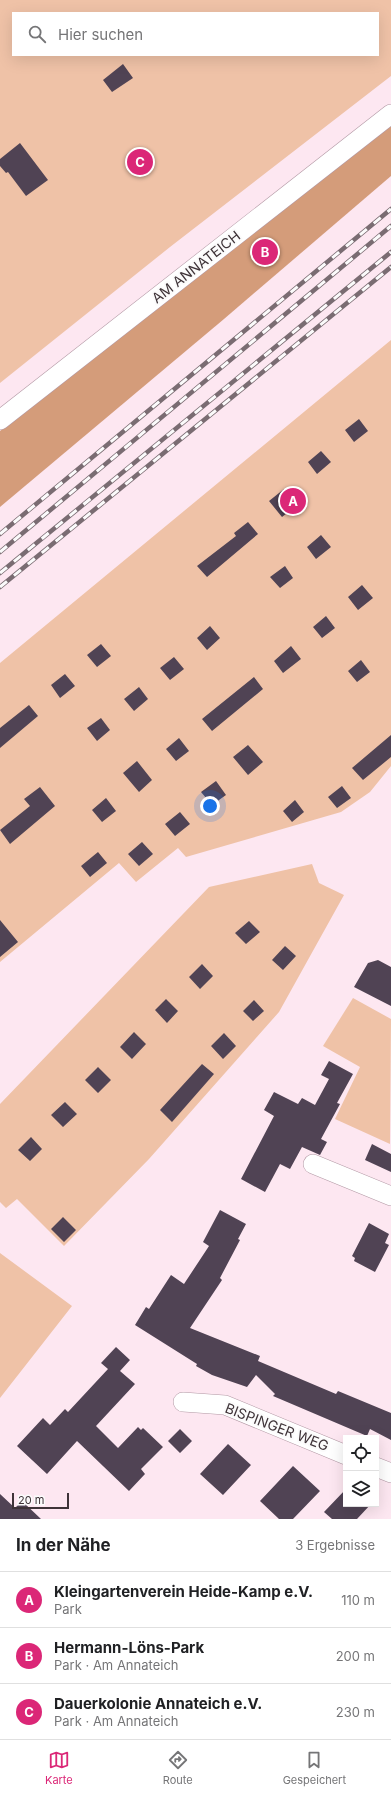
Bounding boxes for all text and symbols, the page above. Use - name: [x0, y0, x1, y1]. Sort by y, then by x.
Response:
- search box: [12, 12, 379, 56]
- icon: search: [26, 23, 48, 45]
- text: Hier suchen: [58, 25, 143, 44]
- pin: C: [127, 147, 153, 177]
- street label: AM ANNATEICH: [148, 227, 243, 306]
- pin: B: [252, 237, 278, 267]
- pin: A: [280, 486, 306, 516]
- your location: [200, 796, 220, 816]
- street label: BISPINGER WEG: [223, 1399, 331, 1454]
- map controls: [343, 1435, 379, 1507]
- button: locate: [343, 1435, 379, 1471]
- button: layers: [343, 1471, 379, 1507]
- scale bar: [12, 1491, 69, 1510]
- text: 20 m: [18, 1493, 44, 1507]
- text: In der Nähe: [16, 1535, 111, 1555]
- text: 3 Ergebnisse: [295, 1537, 375, 1553]
- text: Kleingartenverein Heide-Kamp e.V.: [54, 1582, 313, 1601]
- text: A: [24, 1592, 34, 1608]
- text: 110 m: [341, 1592, 375, 1608]
- text: Park: [54, 1601, 82, 1617]
- text: Hermann-Löns-Park: [54, 1638, 204, 1657]
- text: B: [25, 1648, 33, 1664]
- text: 200 m: [336, 1648, 375, 1664]
- text: Park · Am Annateich: [54, 1657, 179, 1673]
- text: Dauerkolonie Annateich e.V.: [54, 1694, 262, 1713]
- text: C: [24, 1704, 34, 1720]
- text: 230 m: [336, 1704, 375, 1720]
- text: Park · Am Annateich: [54, 1713, 179, 1729]
- tab: Karte: [45, 1749, 73, 1787]
- tab: Route: [163, 1749, 193, 1787]
- tab: Gespeichert: [283, 1749, 346, 1787]

